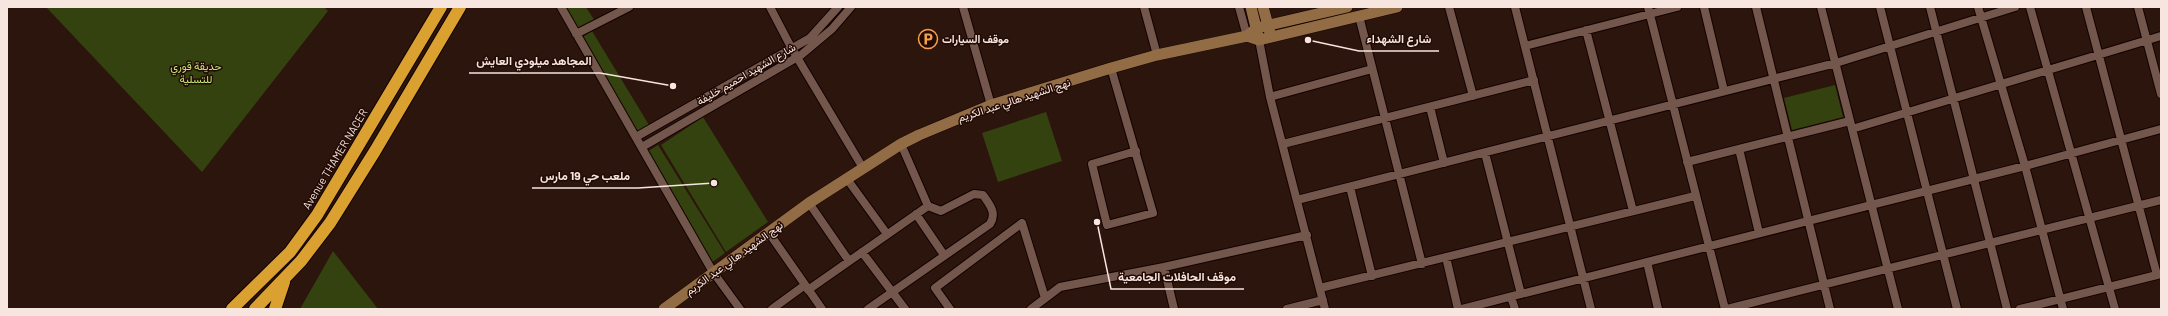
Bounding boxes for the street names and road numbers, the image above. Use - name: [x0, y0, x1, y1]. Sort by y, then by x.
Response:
- street label: شارع الشهيد احميم خليفة: [694, 40, 799, 109]
- street label: نهج الشهيد هالي عبد الكريم: [956, 75, 1073, 128]
- street label: Avenue THAMER NACER: [299, 106, 370, 211]
- street label: نهج الشهيد هالي عبد الكريم: [682, 218, 787, 301]

